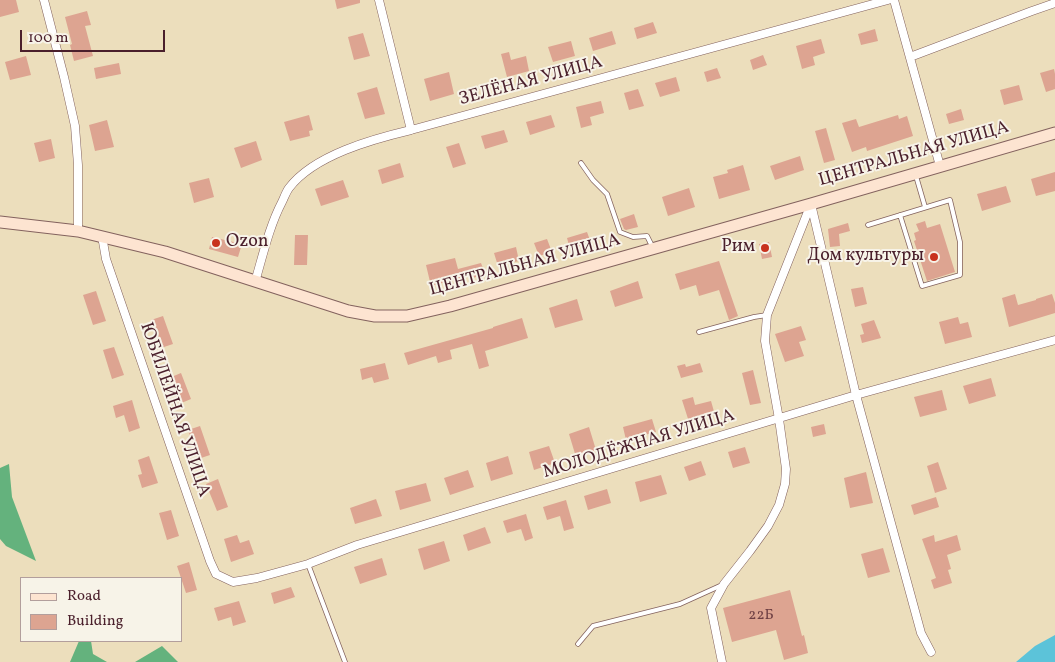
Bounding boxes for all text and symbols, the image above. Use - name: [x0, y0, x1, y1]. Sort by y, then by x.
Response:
- scale bar: [22, 20, 168, 52]
- text: 100 m: [28, 28, 68, 49]
- street label: ЗЕЛЁНАЯ УЛИЦА: [457, 52, 605, 112]
- street label: ЦЕНТРАЛЬНАЯ УЛИЦА: [816, 117, 1012, 193]
- street label: ЦЕНТРАЛЬНАЯ УЛИЦА: [427, 230, 623, 302]
- place label: Ozon: [226, 232, 268, 254]
- marker: Ozon: [210, 237, 222, 249]
- place label: Рим: [721, 237, 755, 259]
- marker: Рим: [759, 242, 771, 254]
- place label: Дом культуры: [807, 246, 924, 268]
- marker: Дом культуры: [928, 251, 940, 263]
- street label: ЮБИЛЕЙНАЯ УЛИЦА: [134, 320, 214, 500]
- street label: МОЛОДЁЖНАЯ УЛИЦА: [541, 406, 737, 484]
- legend: [20, 577, 182, 642]
- text: Road: [67, 586, 101, 607]
- house number: 22Б: [748, 607, 774, 625]
- text: Building: [67, 611, 123, 632]

